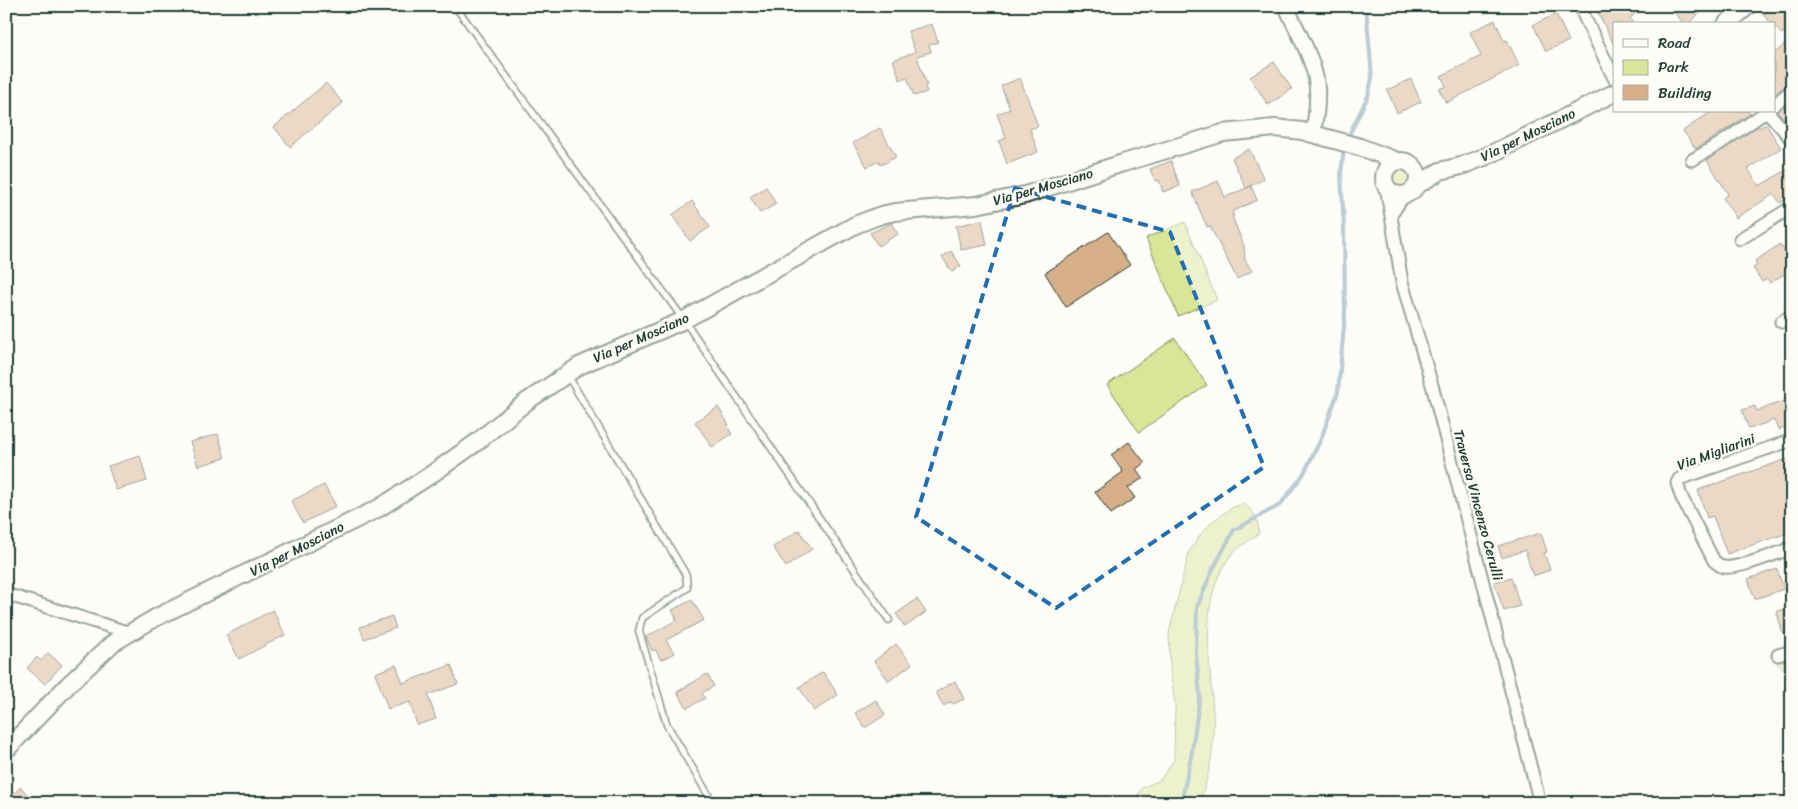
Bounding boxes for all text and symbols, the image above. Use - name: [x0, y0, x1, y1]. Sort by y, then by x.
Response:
- legend: [1613, 22, 1776, 112]
- text: Road: [1658, 30, 1691, 56]
- text: Park: [1658, 54, 1689, 80]
- text: Building: [1658, 80, 1712, 106]
- street label: Via per Mosciano: [1476, 101, 1580, 169]
- street label: Via per Mosciano: [990, 161, 1096, 213]
- street label: Via per Mosciano: [589, 306, 693, 370]
- street label: Via Migliarini: [1673, 426, 1760, 478]
- street label: Traversa Vincenzo Cerulli: [1446, 427, 1510, 584]
- street label: Via per Mosciano: [245, 514, 349, 584]

